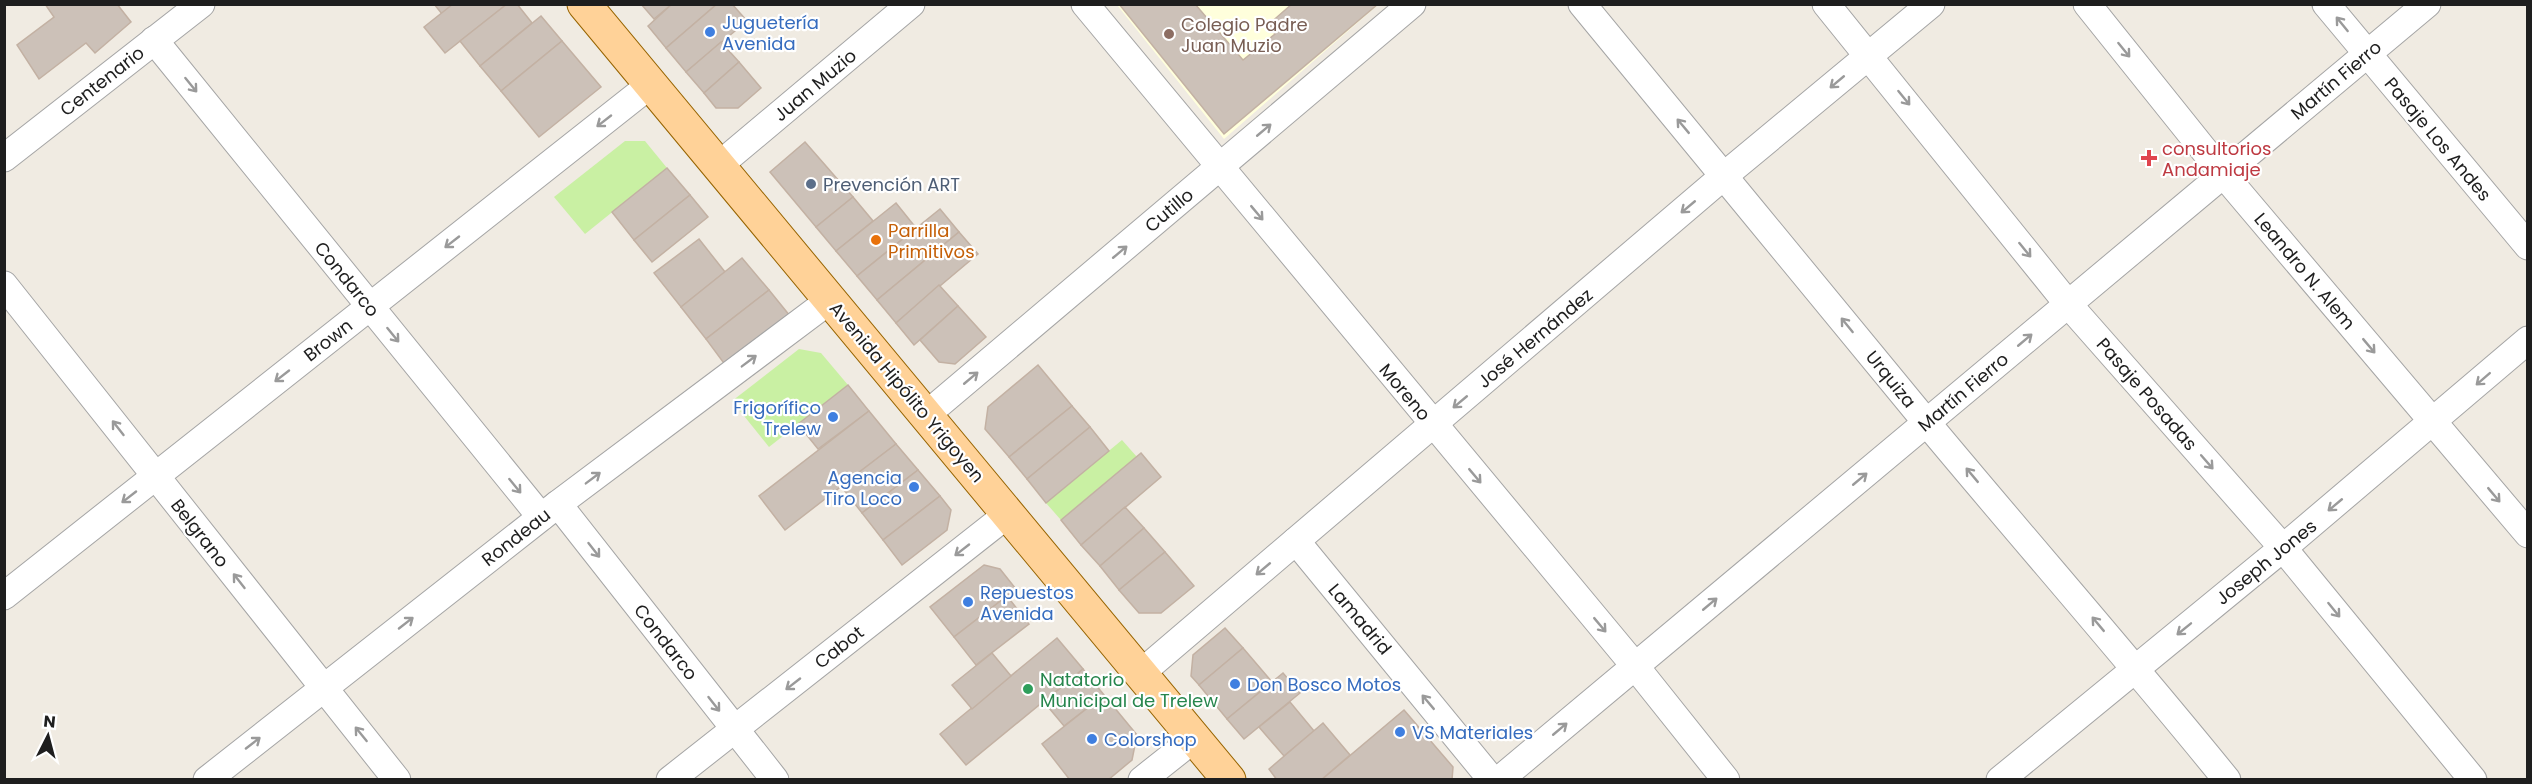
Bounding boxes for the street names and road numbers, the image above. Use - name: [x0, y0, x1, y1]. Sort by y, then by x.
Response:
- street label: Martín Fierro: [2285, 35, 2387, 125]
- street label: Centenario: [55, 40, 149, 122]
- street label: Juan Muzio: [768, 43, 862, 127]
- street label: Pasaje Los Andes: [2379, 72, 2497, 206]
- street label: Cutillo: [1139, 182, 1199, 238]
- street label: Leandro N. Alem: [2249, 207, 2361, 335]
- street label: Condarco: [309, 236, 385, 322]
- street label: José Hernández: [1472, 282, 1598, 394]
- street label: Avenida Hipólito Yrigoyen: [824, 296, 990, 488]
- street label: Brown: [298, 313, 358, 367]
- street label: Pasaje Posadas: [2091, 332, 2203, 456]
- street label: Urquiza: [1860, 345, 1922, 413]
- street label: Martín Fierro: [1912, 347, 2014, 437]
- street label: Moreno: [1374, 358, 1436, 426]
- street label: Belgrano: [165, 494, 235, 572]
- street label: Rondeau: [476, 502, 556, 572]
- street label: Joseph Jones: [2210, 514, 2322, 610]
- street label: Lamadrid: [1323, 578, 1397, 660]
- street label: Condarco: [628, 599, 704, 685]
- street label: Cabot: [809, 620, 869, 674]

